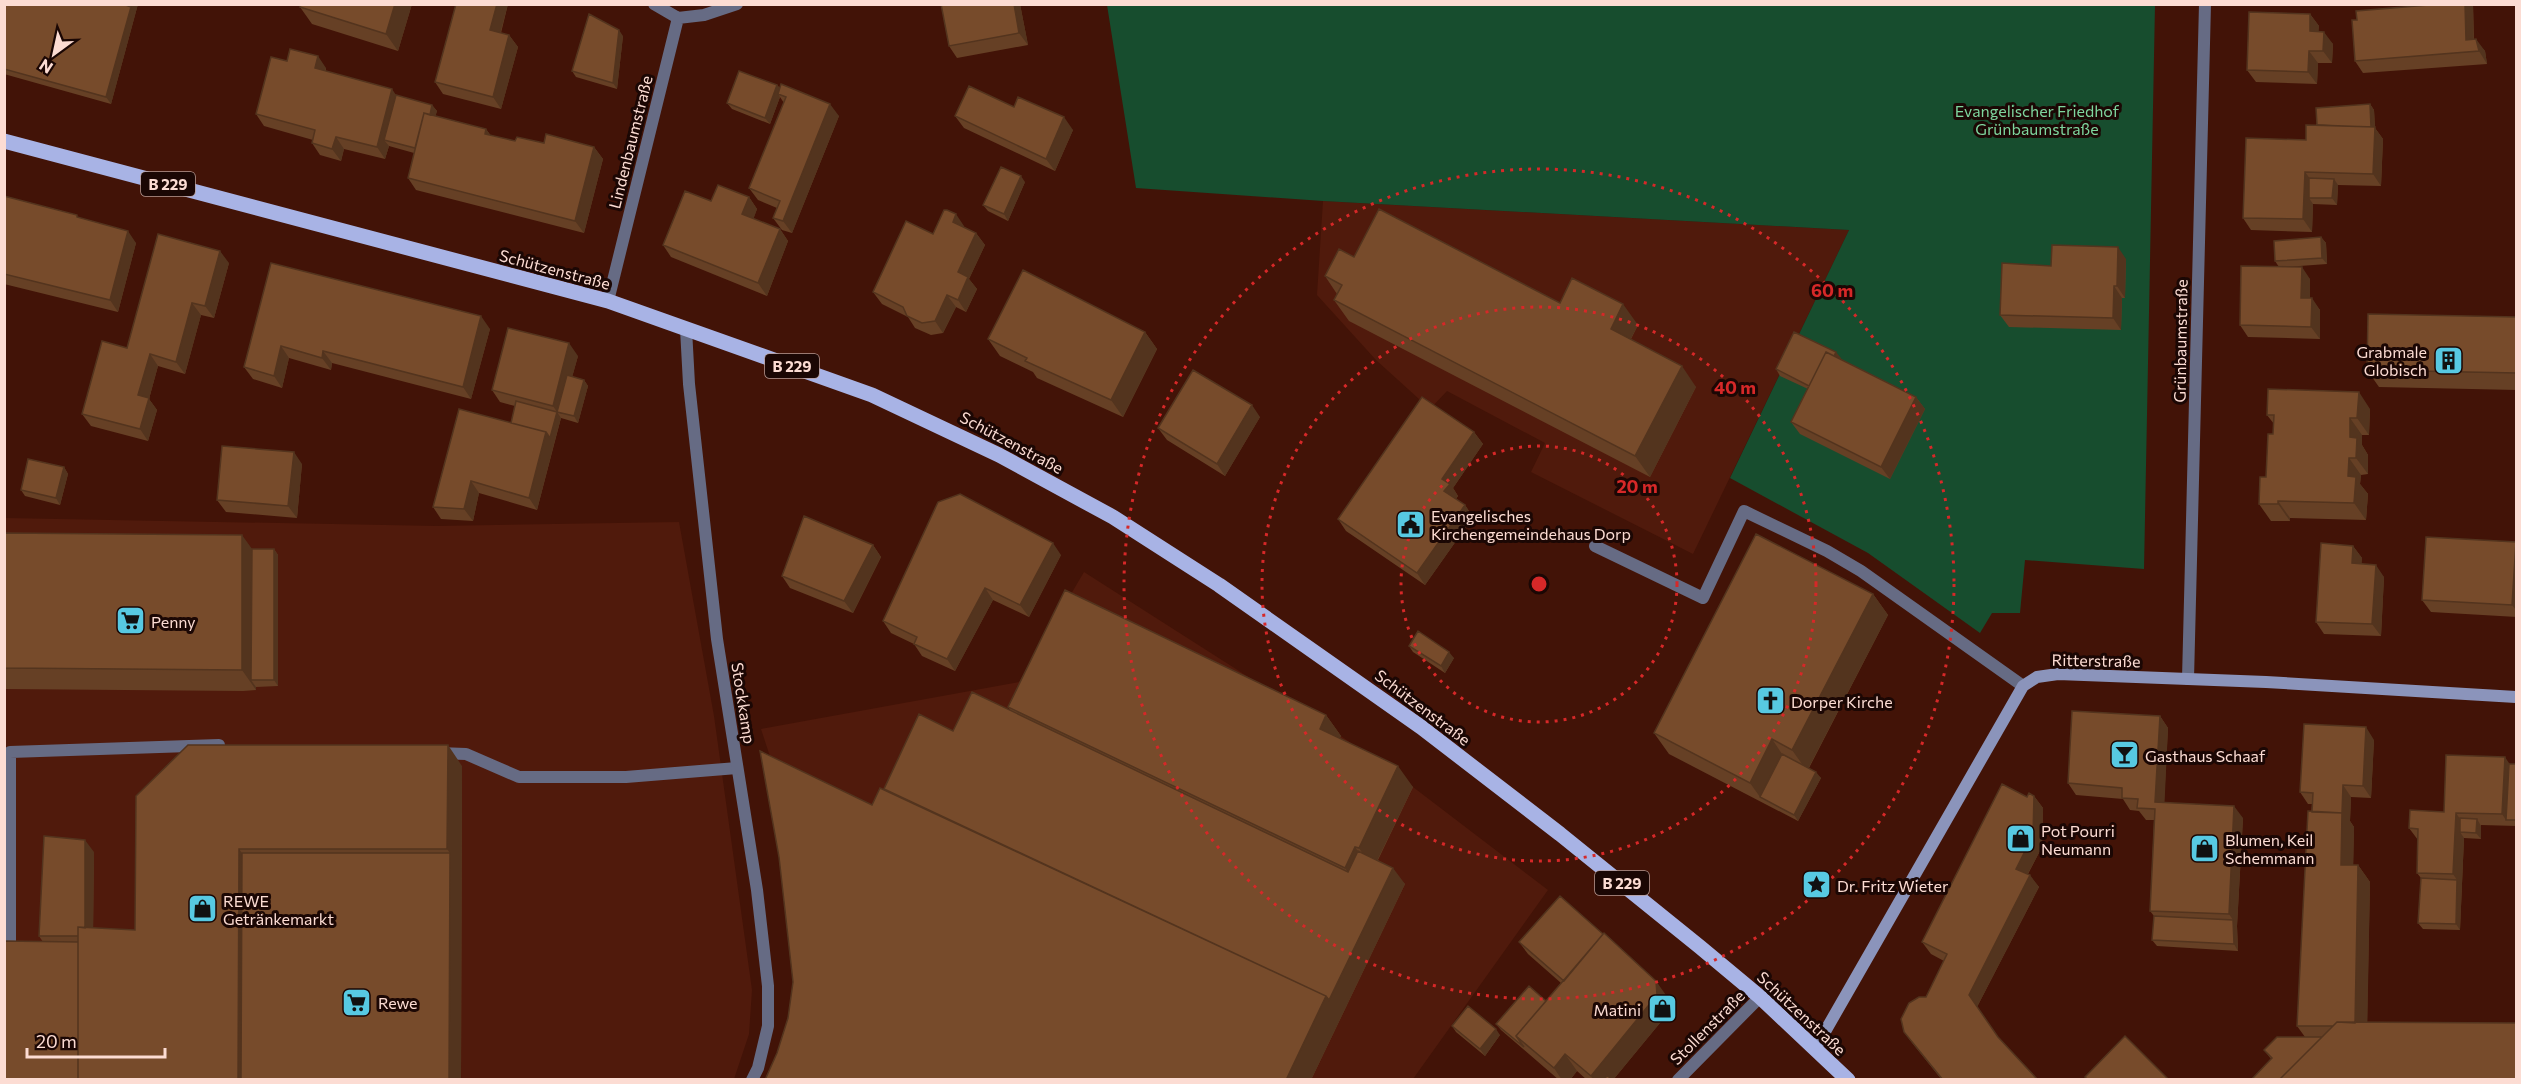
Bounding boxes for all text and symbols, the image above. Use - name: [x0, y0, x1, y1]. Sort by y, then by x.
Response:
- north arrow: [24, 24, 84, 84]
- text: N: [35, 56, 56, 78]
- street label: Lindenbaumstraße: [604, 73, 656, 211]
- park label: Evangelischer Friedhof Grünbaumstraße: [1955, 101, 2120, 138]
- road number: B 229: [141, 172, 195, 196]
- street label: Schützenstraße: [497, 245, 613, 293]
- text: 60 m: [1811, 279, 1853, 301]
- street label: Grünbaumstraße: [2169, 279, 2191, 403]
- place label: Grabmale Globisch: [2356, 342, 2427, 379]
- building icon: Grabmale Globisch: [2432, 344, 2464, 376]
- road number: B 229: [765, 354, 819, 378]
- text: 40 m: [1714, 376, 1756, 398]
- street label: Schützenstraße: [957, 407, 1067, 477]
- text: 20 m: [1616, 475, 1658, 497]
- place label: Evangelisches Kirchengemeindehaus Dorp: [1431, 506, 1631, 543]
- public building icon: Evangelisches Kirchengemeindehaus Dorp: [1394, 508, 1426, 540]
- centre of rings: [1529, 574, 1549, 594]
- supermarket icon: Penny: [114, 605, 146, 637]
- place label: Penny: [151, 612, 196, 631]
- street label: Ritterstraße: [2051, 650, 2141, 670]
- street label: Stockkamp: [728, 661, 760, 745]
- street label: Schützenstraße: [1372, 665, 1474, 749]
- church icon: Dorper Kirche: [1754, 685, 1786, 717]
- place label: Dorper Kirche: [1791, 692, 1893, 711]
- bar icon: Gasthaus Schaaf: [2108, 739, 2140, 771]
- place label: Gasthaus Schaaf: [2145, 746, 2266, 765]
- place label: Pot Pourri Neumann: [2041, 821, 2115, 858]
- shop icon: Pot Pourri Neumann: [2004, 823, 2036, 855]
- place label: Blumen, Keil Schemmann: [2225, 830, 2315, 867]
- shop icon: Blumen, Keil Schemmann: [2188, 832, 2220, 864]
- place icon: Dr. Fritz Wieter: [1800, 869, 1832, 901]
- road number: B 229: [1595, 871, 1649, 895]
- place label: Dr. Fritz Wieter: [1837, 876, 1949, 895]
- place label: REWE Getränkemarkt: [223, 891, 334, 928]
- shop icon: REWE Getränkemarkt: [186, 893, 218, 925]
- street label: Schützenstraße: [1754, 967, 1850, 1059]
- supermarket icon: Rewe: [341, 986, 373, 1018]
- street label: Stollenstraße: [1666, 986, 1748, 1068]
- place label: Rewe: [378, 993, 417, 1012]
- shop icon: Matini: [1646, 993, 1678, 1025]
- place label: Matini: [1594, 1000, 1641, 1019]
- scale bar: [27, 1021, 165, 1059]
- text: 20 m: [36, 1030, 77, 1052]

